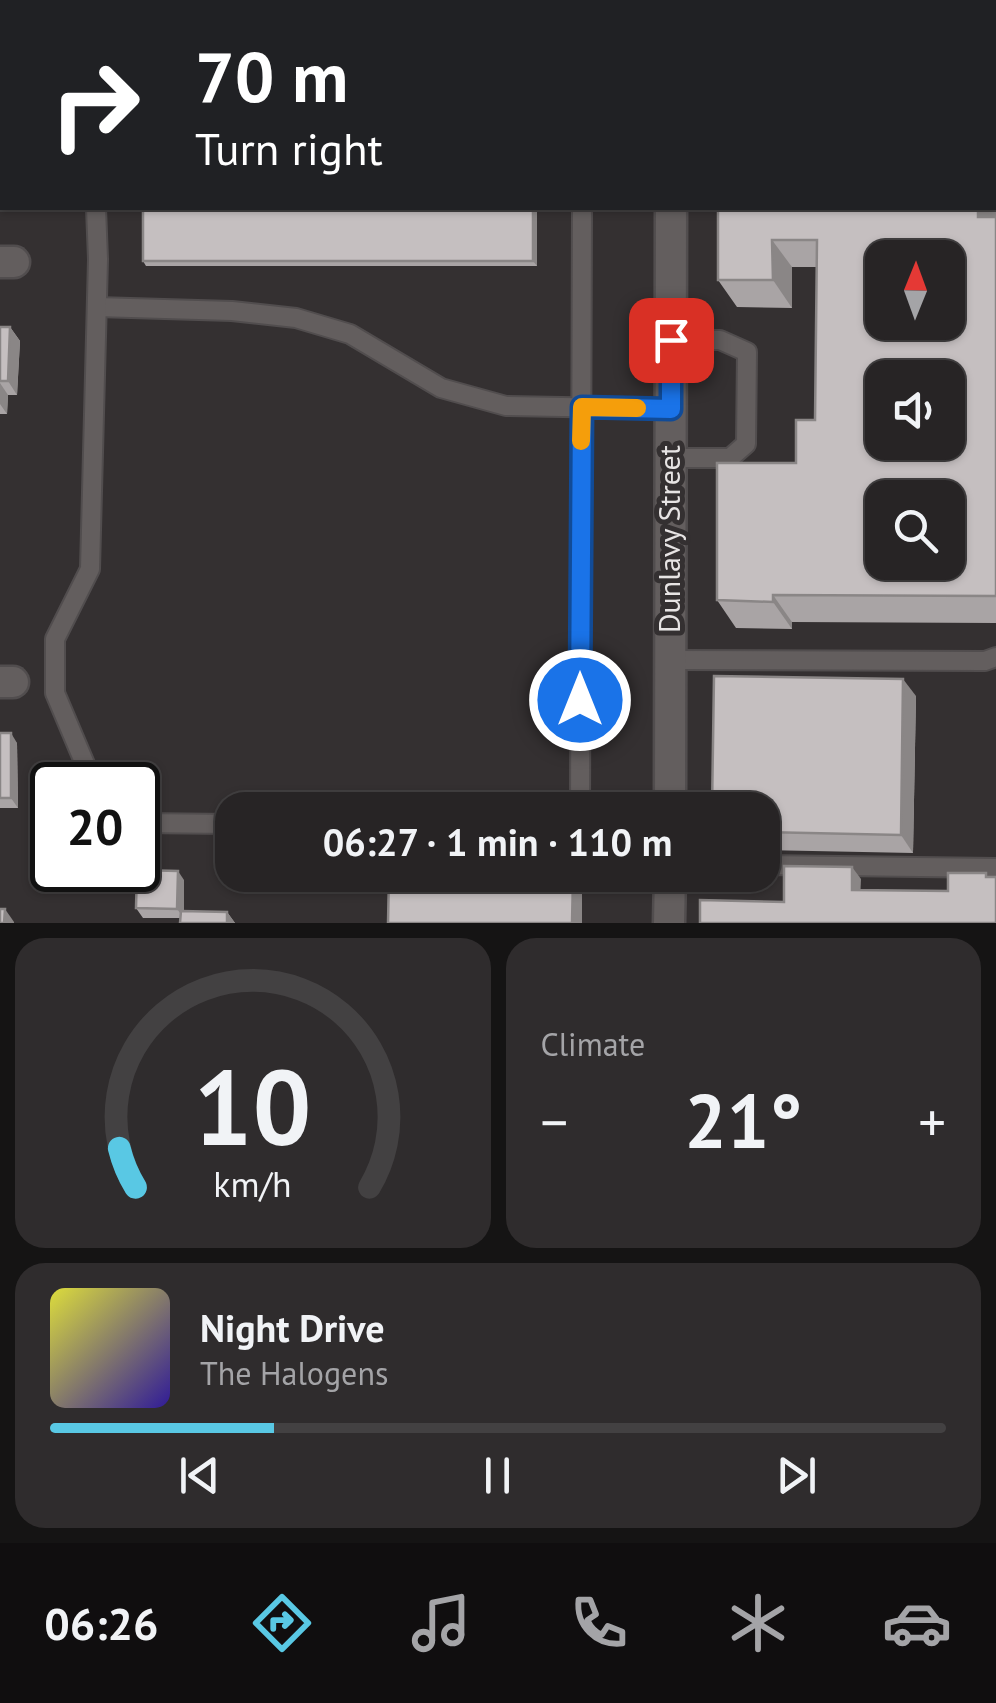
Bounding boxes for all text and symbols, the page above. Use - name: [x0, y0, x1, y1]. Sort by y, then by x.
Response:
- text: 70 m: [195, 31, 348, 121]
- icon: right: [30, 40, 160, 170]
- text: Turn right: [195, 119, 383, 177]
- north arrow: [865, 240, 965, 340]
- map controls: [865, 240, 965, 580]
- pin: [629, 298, 714, 383]
- icon: arrive: [644, 313, 699, 368]
- button: sound: [865, 360, 965, 460]
- street label: Dunlavy Street: [649, 445, 688, 633]
- button: search: [865, 480, 965, 580]
- position arrow: [528, 648, 632, 752]
- speed limit sign: 20: [30, 762, 160, 892]
- text: 06:27 · 1 min · 110 m: [323, 817, 672, 866]
- text: Climate: [541, 1023, 645, 1065]
- text: 10: [194, 1039, 312, 1174]
- text: 21°: [684, 1072, 802, 1169]
- text: −: [541, 1086, 568, 1157]
- text: +: [918, 1086, 946, 1157]
- text: km/h: [214, 1161, 292, 1207]
- text: Night Drive: [200, 1303, 384, 1352]
- text: The Halogens: [200, 1352, 388, 1394]
- icon: previous: [172, 1448, 227, 1503]
- icon: pause: [470, 1448, 525, 1503]
- icon: next: [769, 1448, 824, 1503]
- icon: directions: [247, 1588, 317, 1658]
- icon: music: [406, 1588, 476, 1658]
- icon: phone: [564, 1588, 634, 1658]
- icon: climate: [723, 1588, 793, 1658]
- icon: car: [882, 1588, 952, 1658]
- text: 06:26: [44, 1594, 158, 1652]

